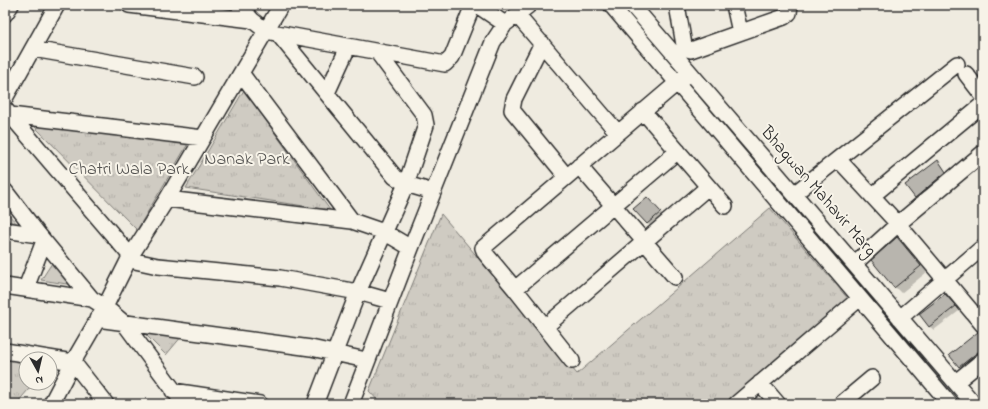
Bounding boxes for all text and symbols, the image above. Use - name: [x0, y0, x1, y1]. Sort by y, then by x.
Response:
- street label: Bhagwan Mahavir Marg: [752, 120, 882, 264]
- park label: Nanak Park: [204, 147, 290, 173]
- park label: Chatri Wala Park: [69, 157, 190, 183]
- north arrow: [18, 351, 58, 391]
- text: N: [34, 371, 44, 388]

